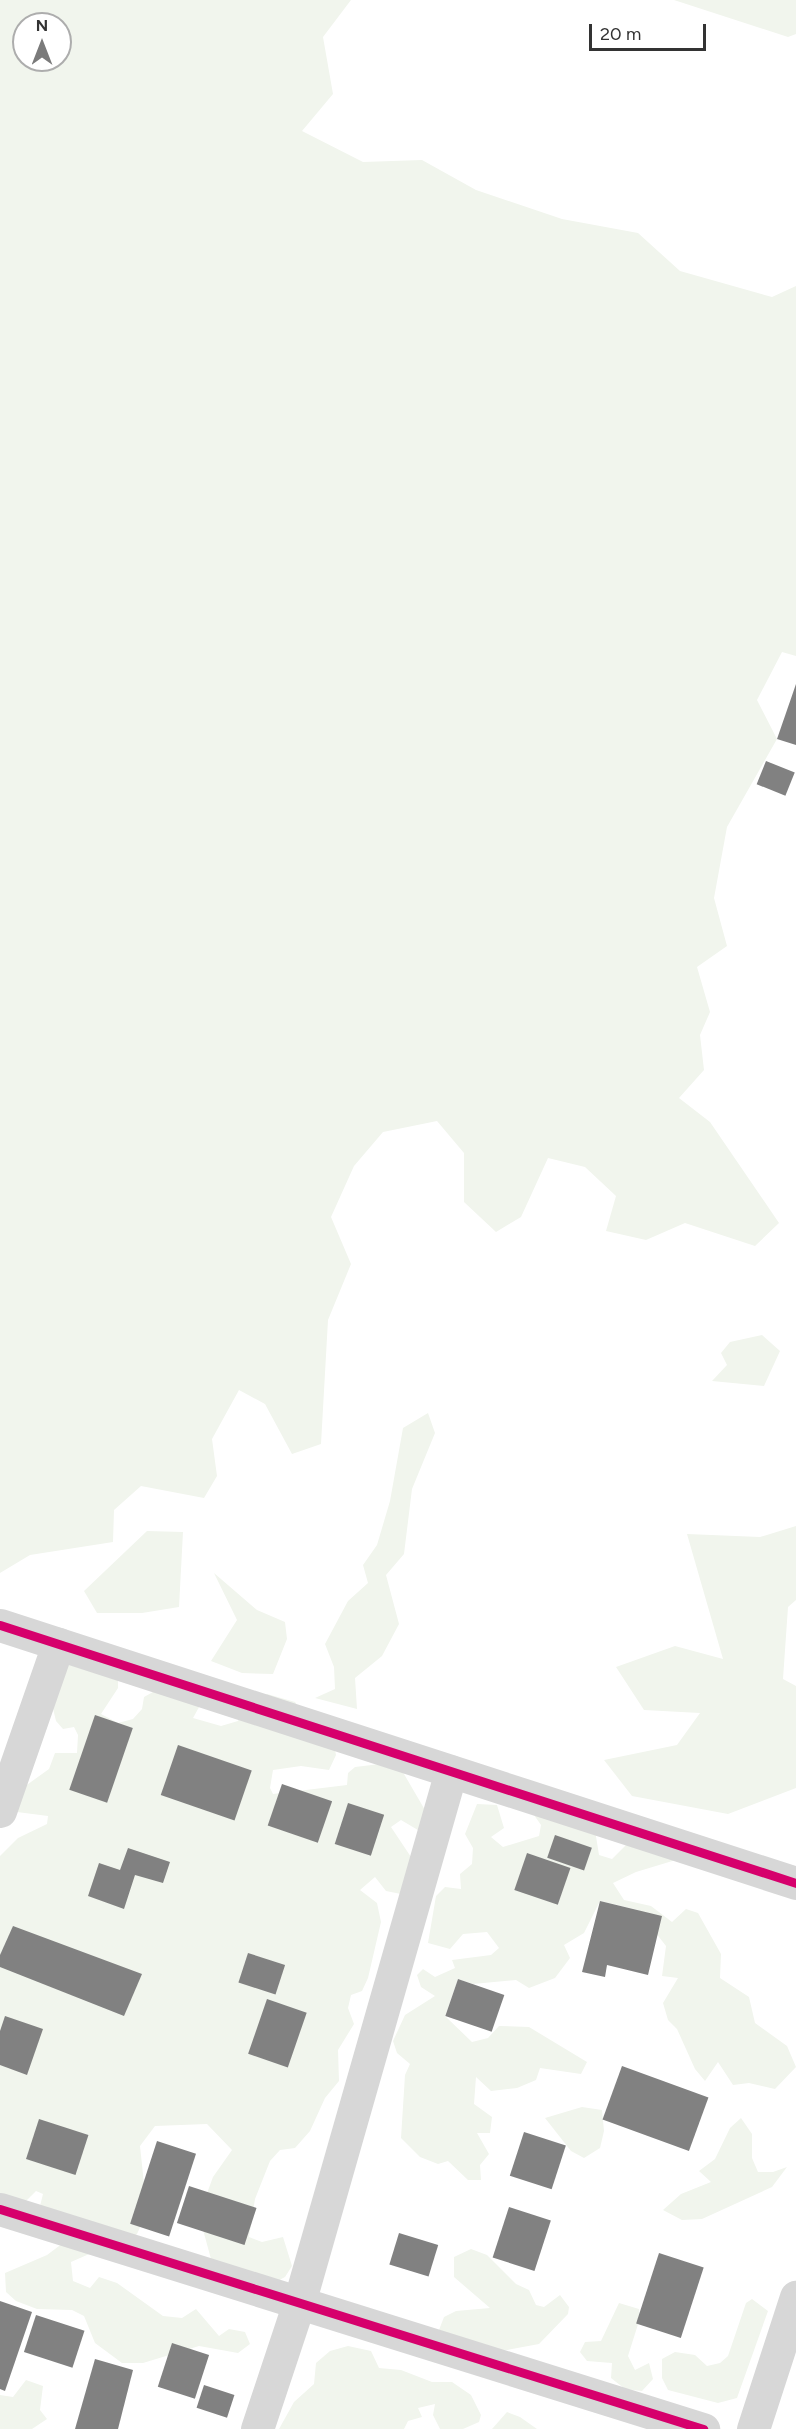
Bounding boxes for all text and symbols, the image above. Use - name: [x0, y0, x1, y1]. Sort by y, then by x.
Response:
- north arrow: [12, 12, 72, 72]
- scale bar: [592, 12, 709, 50]
- text: N: [36, 16, 48, 35]
- text: 20 m: [600, 23, 641, 45]

